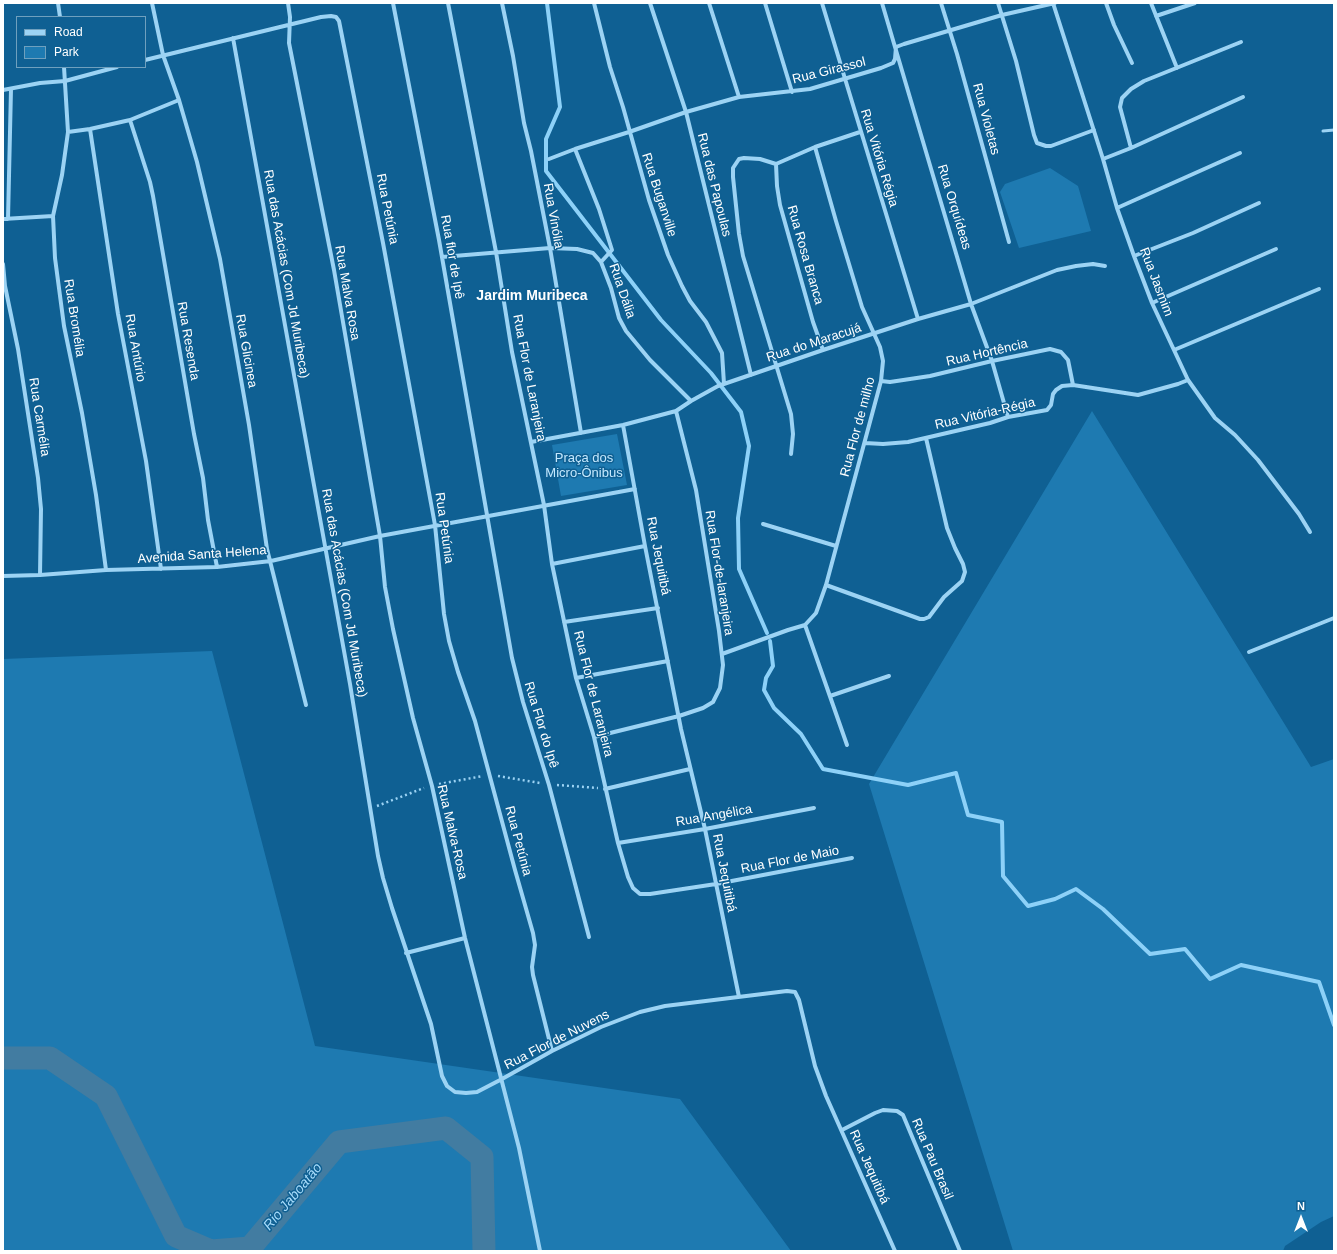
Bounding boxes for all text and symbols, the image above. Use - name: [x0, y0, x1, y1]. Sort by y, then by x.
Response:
- legend: [16, 16, 146, 68]
- text: Road: [54, 25, 83, 39]
- text: Park: [54, 45, 79, 59]
- street label: Rua Girassol: [791, 54, 867, 88]
- street label: Rua Violetas: [969, 81, 1003, 157]
- street label: Rua Vitória Régia: [857, 107, 901, 209]
- street label: Rua das Papoulas: [694, 132, 734, 238]
- street label: Rua Buganville: [638, 151, 680, 239]
- street label: Rua Orquídeas: [934, 163, 974, 251]
- street label: Rua das Acácias (Com Jd Muribeca): [260, 168, 312, 380]
- street label: Rua Petúnia: [373, 172, 401, 246]
- street label: Rua Vinólia: [540, 182, 566, 250]
- street label: Rua Rosa Branca: [783, 204, 827, 306]
- street label: Rua flor de Ipê: [437, 214, 467, 300]
- street label: Rua Malva Rosa: [331, 244, 363, 342]
- street label: Rua Jasmim: [1136, 245, 1176, 319]
- street label: Rua Dália: [605, 261, 639, 321]
- street label: Rua Bromélia: [60, 278, 88, 358]
- district label: Jardim Muribeca: [476, 288, 588, 304]
- street label: Rua Resenda: [173, 301, 203, 381]
- street label: Rua Antúrio: [121, 313, 149, 383]
- street label: Rua Glicinea: [232, 313, 260, 389]
- street label: Rua Flor de Laranjeira: [509, 313, 549, 443]
- street label: Rua do Maracujá: [765, 320, 863, 366]
- street label: Rua Hortência: [945, 336, 1029, 370]
- street label: Rua Flor de milho: [837, 375, 879, 479]
- street label: Rua Carmélia: [25, 377, 53, 457]
- street label: Rua Vitória-Régia: [933, 395, 1037, 433]
- park label: Praça dos Micro-Ônibus: [545, 450, 623, 481]
- street label: Rua das Acácias (Com Jd Muribeca): [318, 487, 370, 699]
- street label: Rua Petúnia: [431, 491, 457, 565]
- street label: Rua Flor-de-laranjeira: [701, 509, 737, 637]
- street label: Rua Jequitibá: [643, 515, 673, 597]
- street label: Avenida Santa Helena: [137, 543, 267, 567]
- street label: Rua Flor de Laranjeira: [570, 629, 616, 759]
- street label: Rua Flor do Ipê: [520, 680, 562, 770]
- street label: Rua Malva-Rosa: [434, 783, 470, 881]
- street label: Rua Angélica: [675, 802, 753, 830]
- street label: Rua Petúnia: [501, 804, 535, 878]
- street label: Rua Jequitibá: [709, 832, 739, 914]
- street label: Rua Flor de Maio: [740, 843, 840, 877]
- street label: Rua Flor de Nuvens: [502, 1007, 612, 1073]
- street label: Rua Pau Brasil: [908, 1116, 956, 1202]
- street label: Rua Jequitibá: [846, 1128, 892, 1206]
- water label: Rio Jaboatão: [260, 1160, 326, 1234]
- north arrow: [1281, 1198, 1321, 1238]
- text: N: [1297, 1200, 1305, 1212]

